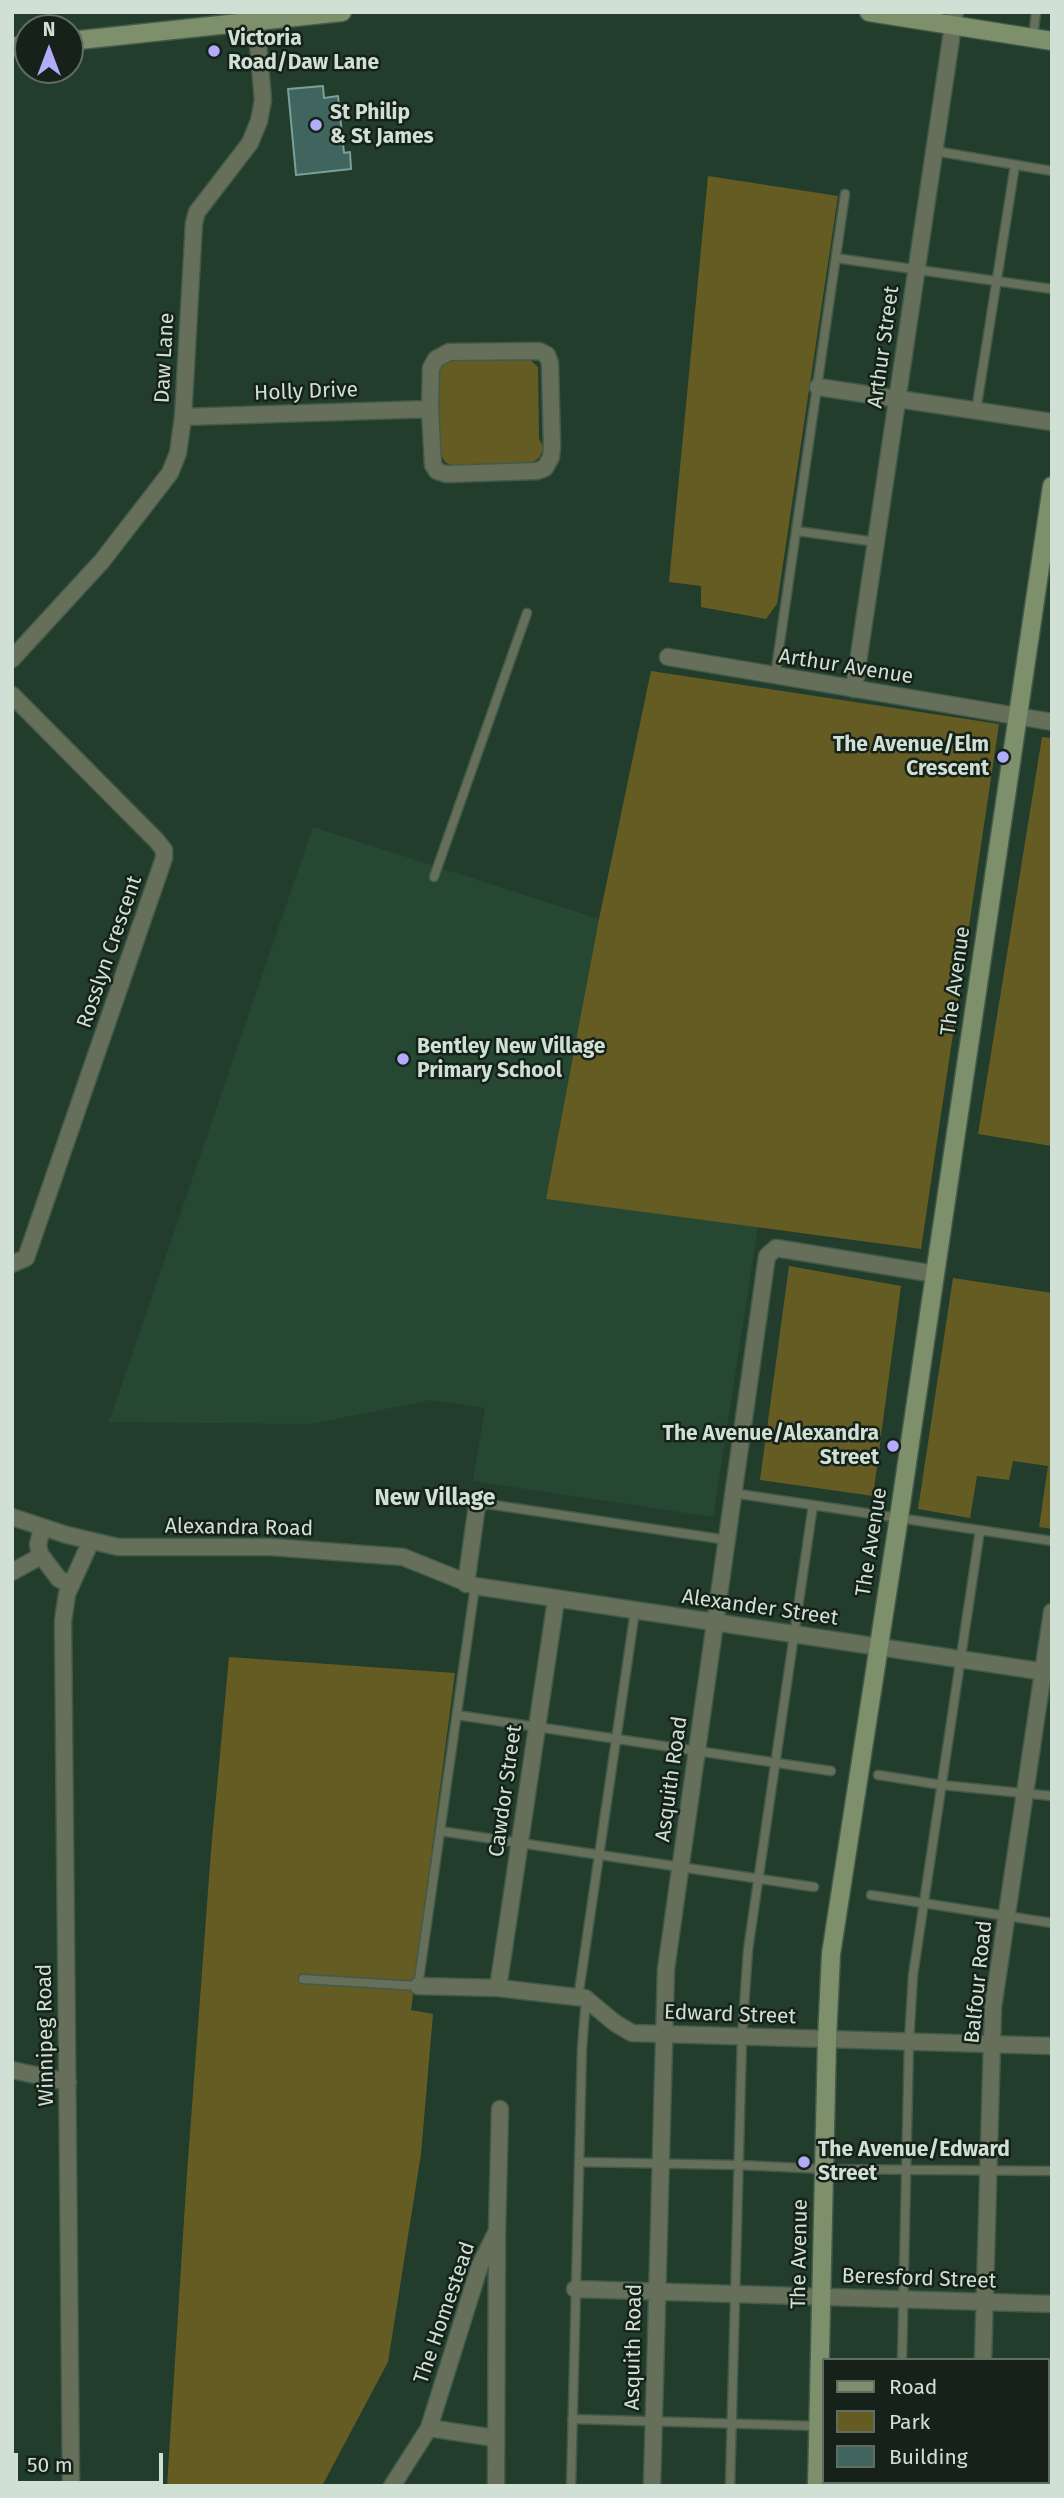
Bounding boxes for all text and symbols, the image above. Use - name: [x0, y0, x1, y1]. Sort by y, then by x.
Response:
- north arrow: [14, 14, 84, 84]
- text: N: [43, 18, 55, 41]
- place label: Victoria Road/Daw Lane: [228, 26, 379, 76]
- marker: Victoria Road/Daw Lane: [206, 43, 222, 59]
- place label: St Philip & St James: [330, 100, 434, 150]
- marker: St Philip & St James: [308, 117, 324, 133]
- street label: Arthur Street: [863, 284, 905, 410]
- street label: Daw Lane: [150, 312, 180, 404]
- street label: Holly Drive: [254, 378, 358, 406]
- street label: Arthur Avenue: [777, 644, 915, 690]
- place label: The Avenue/Elm Crescent: [833, 732, 989, 782]
- marker: The Avenue/Elm Crescent: [995, 749, 1011, 765]
- street label: Rosslyn Crescent: [72, 873, 148, 1031]
- street label: The Avenue: [936, 925, 976, 1037]
- place label: Bentley New Village Primary School: [417, 1034, 605, 1084]
- marker: Bentley New Village Primary School: [395, 1051, 411, 1067]
- place label: The Avenue/Alexandra Street: [663, 1421, 879, 1471]
- marker: The Avenue/Alexandra Street: [885, 1438, 901, 1454]
- district label: New Village: [374, 1485, 496, 1513]
- street label: The Avenue: [851, 1486, 893, 1598]
- street label: Alexandra Road: [165, 1514, 313, 1542]
- street label: Alexander Street: [680, 1585, 840, 1631]
- street label: Asquith Road: [651, 1715, 693, 1843]
- street label: Cawdor Street: [484, 1723, 528, 1859]
- street label: Balfour Road: [960, 1919, 998, 2045]
- street label: Winnipeg Road: [32, 1963, 60, 2107]
- street label: Edward Street: [664, 2000, 796, 2030]
- place label: The Avenue/Edward Street: [818, 2137, 1010, 2187]
- marker: The Avenue/Edward Street: [796, 2154, 812, 2170]
- street label: The Avenue: [786, 2199, 814, 2309]
- street label: The Homestead: [409, 2239, 481, 2387]
- street label: Beresford Street: [841, 2264, 997, 2294]
- street label: Asquith Road: [620, 2284, 648, 2410]
- legend: [822, 2358, 1050, 2484]
- text: Road: [889, 2374, 937, 2400]
- text: Park: [889, 2409, 930, 2435]
- scale bar: [18, 2438, 166, 2482]
- text: Building: [889, 2444, 968, 2470]
- text: 50 m: [27, 2452, 73, 2478]

